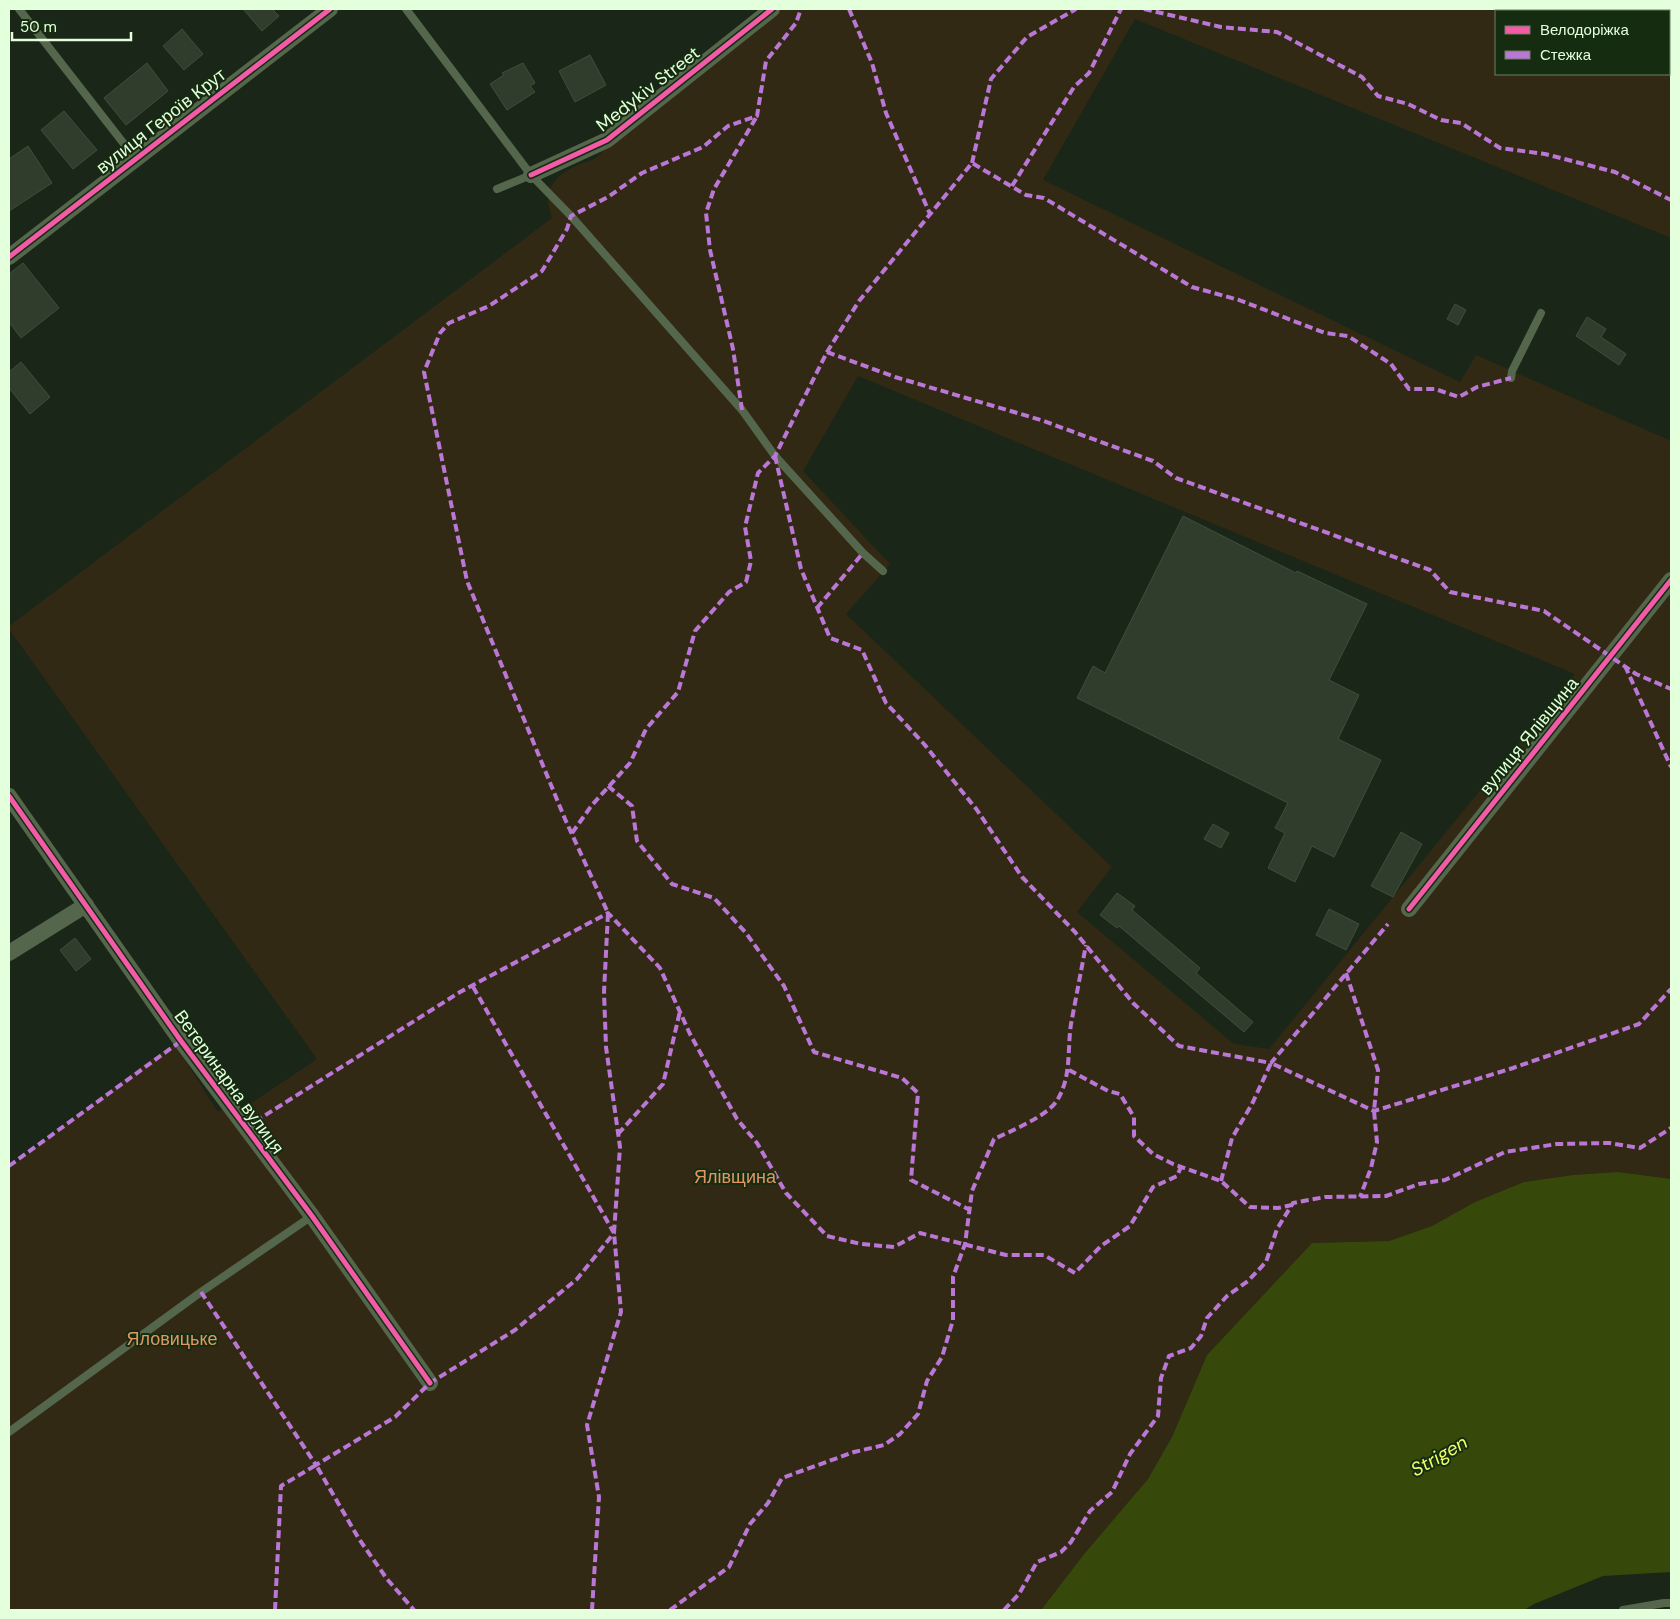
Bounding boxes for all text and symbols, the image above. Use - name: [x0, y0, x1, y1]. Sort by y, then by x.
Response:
- scale bar: [12, 10, 131, 42]
- legend: [1495, 10, 1670, 75]
- text: 50 m: [20, 17, 57, 37]
- text: Велодоріжка: [1540, 20, 1629, 40]
- street label: Medykiv Street: [591, 41, 705, 137]
- text: Стежка: [1540, 45, 1592, 65]
- street label: вулиця Героїв Крут: [91, 63, 231, 179]
- street label: вулиця Ялівщина: [1474, 671, 1585, 800]
- street label: Ветеринарна вулиця: [169, 1005, 289, 1159]
- park label: Ялівщина: [694, 1165, 777, 1189]
- park label: Яловицьке: [126, 1327, 218, 1351]
- water label: Strigen: [1406, 1430, 1472, 1482]

